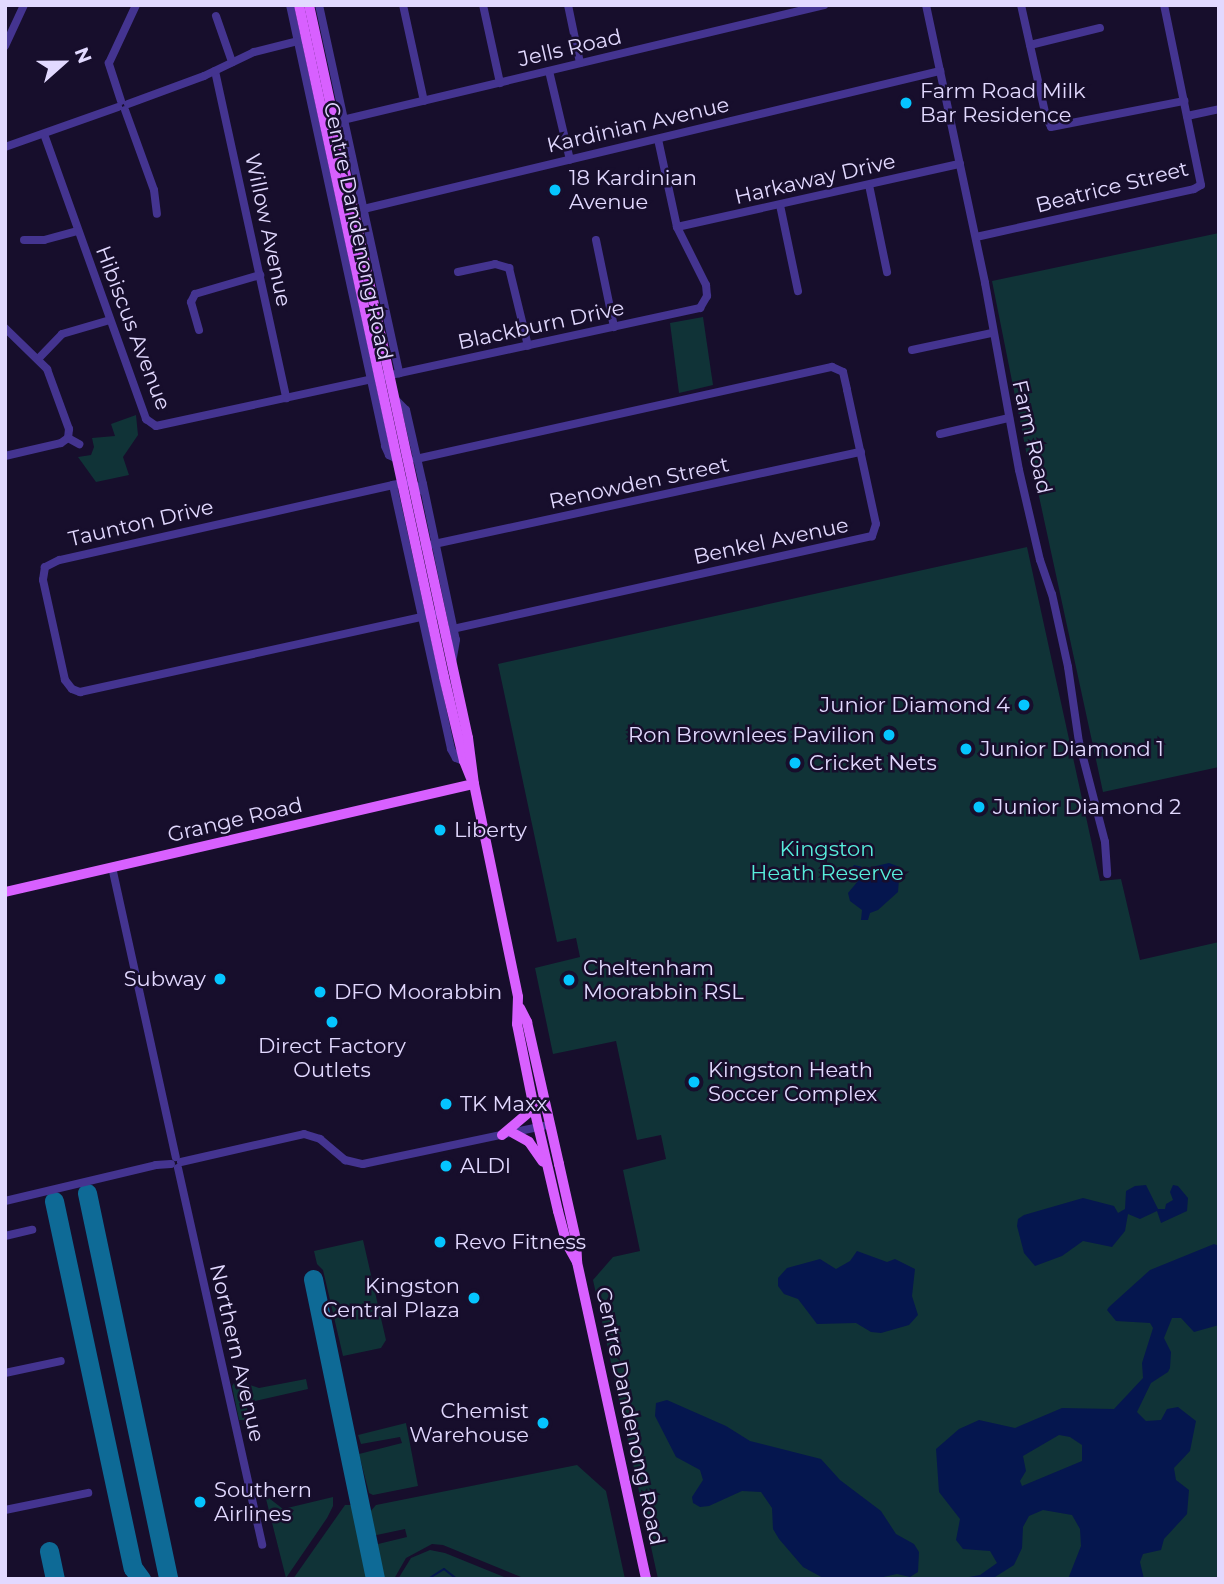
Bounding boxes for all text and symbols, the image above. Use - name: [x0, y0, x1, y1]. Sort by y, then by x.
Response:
- street label: Jells Road: [516, 24, 624, 72]
- north arrow: [28, 28, 98, 98]
- text: N: [70, 44, 97, 67]
- place label: Farm Road Milk Bar Residence: [920, 78, 1086, 128]
- street label: Kardinian Avenue: [544, 92, 732, 158]
- marker: Farm Road Milk Bar Residence: [898, 95, 914, 111]
- street label: Centre Dandenong Road: [318, 100, 398, 362]
- street label: Harkaway Drive: [732, 148, 898, 210]
- street label: Willow Avenue: [239, 151, 297, 309]
- street label: Beatrice Street: [1033, 156, 1191, 218]
- place label: 18 Kardinian Avenue: [569, 165, 697, 215]
- marker: 18 Kardinian Avenue: [547, 182, 563, 198]
- street label: Hibiscus Avenue: [90, 242, 176, 414]
- street label: Blackburn Drive: [456, 295, 626, 355]
- street label: Farm Road: [1007, 378, 1057, 496]
- street label: Renowden Street: [547, 452, 731, 514]
- street label: Taunton Drive: [66, 494, 216, 552]
- street label: Benkel Avenue: [691, 512, 851, 570]
- place label: Junior Diamond 4: [820, 692, 1010, 718]
- marker: Junior Diamond 4: [1016, 697, 1032, 713]
- place label: Ron Brownlees Pavilion: [628, 722, 875, 748]
- marker: Ron Brownlees Pavilion: [881, 727, 897, 743]
- place label: Junior Diamond 1: [980, 736, 1164, 762]
- marker: Junior Diamond 1: [958, 741, 974, 757]
- place label: Cricket Nets: [809, 750, 937, 776]
- marker: Cricket Nets: [787, 755, 803, 771]
- street label: Grange Road: [165, 792, 305, 848]
- place label: Junior Diamond 2: [993, 794, 1181, 820]
- marker: Junior Diamond 2: [971, 799, 987, 815]
- place label: Liberty: [454, 817, 527, 843]
- marker: Liberty: [432, 822, 448, 838]
- park label: Kingston Heath Reserve: [750, 836, 904, 886]
- place label: Cheltenham Moorabbin RSL: [583, 955, 744, 1005]
- place label: Subway: [124, 966, 206, 992]
- marker: Subway: [212, 971, 228, 987]
- marker: Cheltenham Moorabbin RSL: [561, 972, 577, 988]
- place label: DFO Moorabbin: [334, 979, 502, 1005]
- marker: DFO Moorabbin: [312, 984, 328, 1000]
- marker: Direct Factory Outlets: [324, 1014, 340, 1030]
- place label: Direct Factory Outlets: [258, 1033, 406, 1083]
- place label: Kingston Heath Soccer Complex: [708, 1057, 877, 1107]
- marker: Kingston Heath Soccer Complex: [686, 1074, 702, 1090]
- place label: TK Maxx: [460, 1091, 547, 1117]
- marker: TK Maxx: [438, 1096, 454, 1112]
- place label: ALDI: [460, 1153, 511, 1179]
- marker: ALDI: [438, 1158, 454, 1174]
- place label: Revo Fitness: [454, 1229, 586, 1255]
- marker: Revo Fitness: [432, 1234, 448, 1250]
- street label: Northern Avenue: [204, 1262, 270, 1444]
- place label: Kingston Central Plaza: [323, 1273, 460, 1323]
- street label: Centre Dandenong Road: [590, 1285, 670, 1547]
- marker: Kingston Central Plaza: [466, 1290, 482, 1306]
- place label: Chemist Warehouse: [409, 1398, 529, 1448]
- marker: Chemist Warehouse: [535, 1415, 551, 1431]
- place label: Southern Airlines: [214, 1477, 312, 1527]
- marker: Southern Airlines: [192, 1494, 208, 1510]

